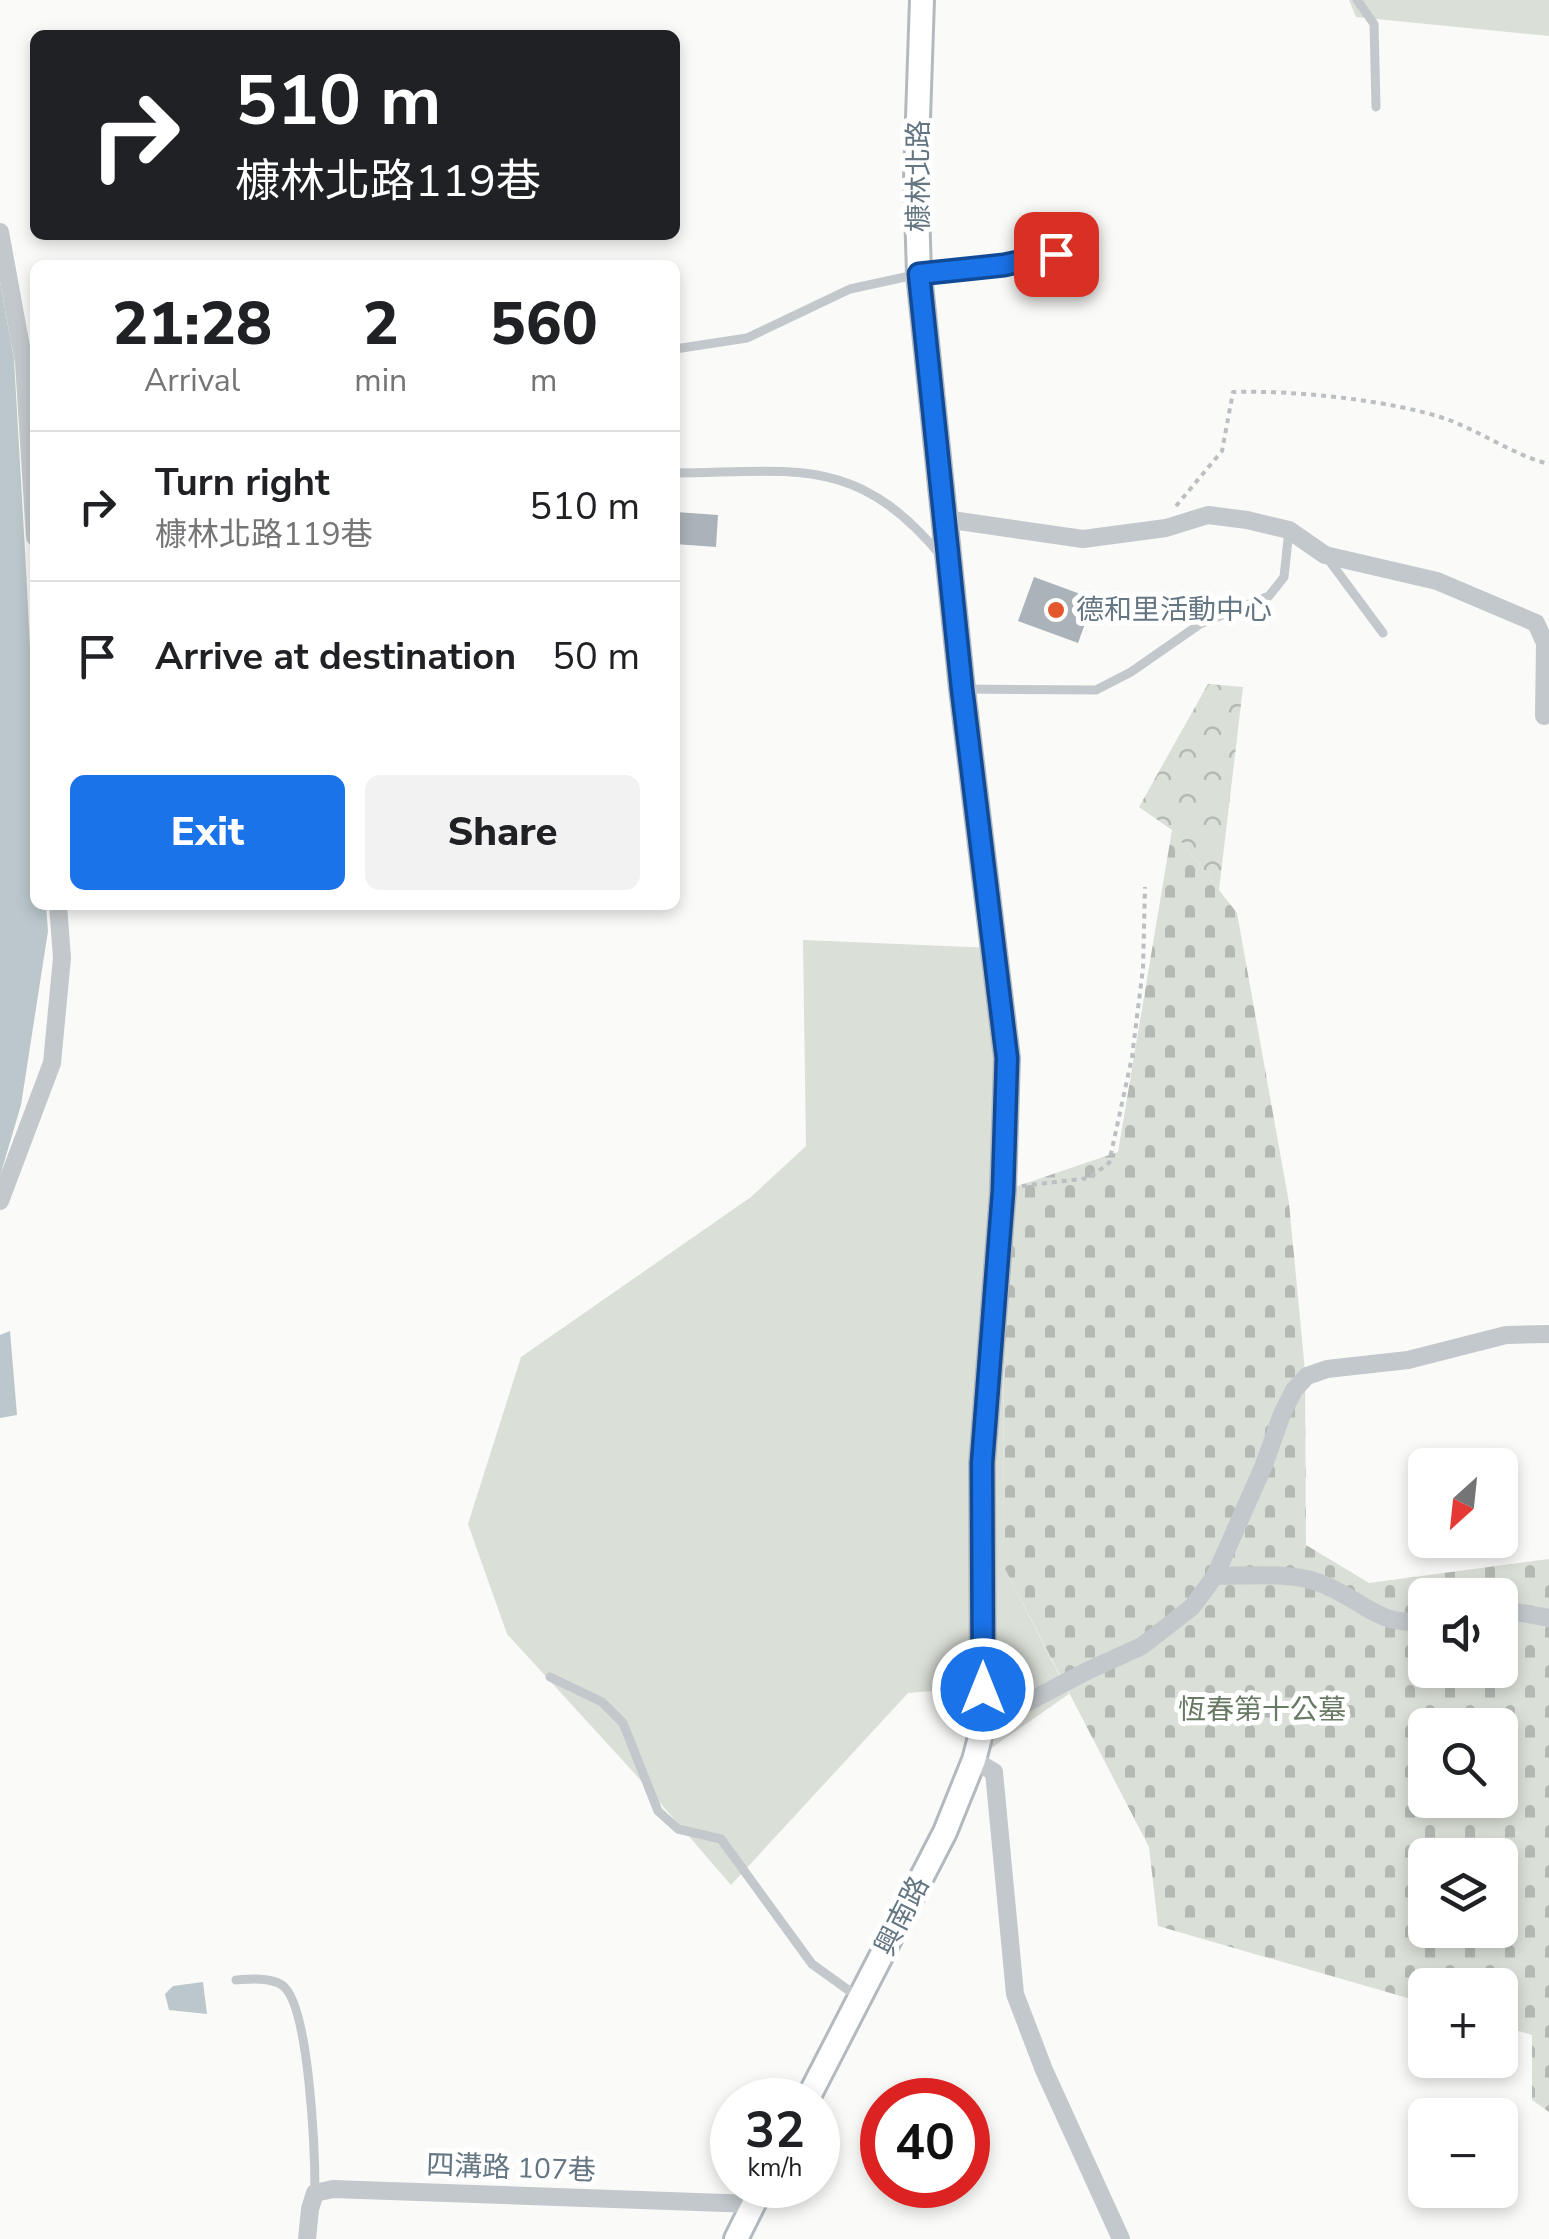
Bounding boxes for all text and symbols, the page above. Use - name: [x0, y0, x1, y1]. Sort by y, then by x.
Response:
- text: 510 m: [235, 53, 441, 149]
- icon: right: [70, 70, 200, 200]
- street label: 槺林北路: [900, 120, 938, 232]
- text: 槺林北路119巷: [235, 151, 541, 212]
- pin: [1014, 212, 1099, 297]
- icon: arrive: [1029, 227, 1084, 282]
- text: 21:28: [112, 283, 272, 365]
- text: 2: [363, 283, 399, 365]
- text: 560: [490, 283, 598, 365]
- text: Arrival: [144, 359, 240, 402]
- text: min: [354, 359, 407, 402]
- text: m: [530, 359, 557, 402]
- text: Turn right: [155, 457, 330, 508]
- icon: right: [70, 479, 125, 534]
- text: 510 m: [529, 481, 640, 532]
- text: 槺林北路119巷: [155, 513, 373, 556]
- place label: 德和里活動中心: [1076, 591, 1272, 629]
- marker: 德和里活動中心: [1045, 599, 1067, 621]
- icon: arrive: [70, 629, 125, 684]
- text: Arrive at destination: [155, 631, 516, 682]
- text: 50 m: [552, 631, 640, 682]
- button: Exit: [70, 775, 345, 890]
- button: Share: [365, 775, 640, 890]
- north arrow: [1408, 1448, 1518, 1558]
- map controls: [1408, 1448, 1518, 2208]
- button: sound: [1408, 1578, 1518, 1688]
- position arrow: [931, 1637, 1035, 1741]
- park label: 恆春第十公墓: [1178, 1691, 1346, 1729]
- button: search: [1408, 1708, 1518, 1818]
- button: layers: [1408, 1838, 1518, 1948]
- street label: 興南路: [866, 1870, 938, 1962]
- button: +: [1408, 1968, 1518, 2078]
- speed limit sign: 40: [860, 2078, 990, 2208]
- text: 32: [745, 2096, 805, 2165]
- button: −: [1408, 2098, 1518, 2208]
- street label: 四溝路 107巷: [426, 2146, 596, 2190]
- text: km/h: [747, 2151, 803, 2185]

